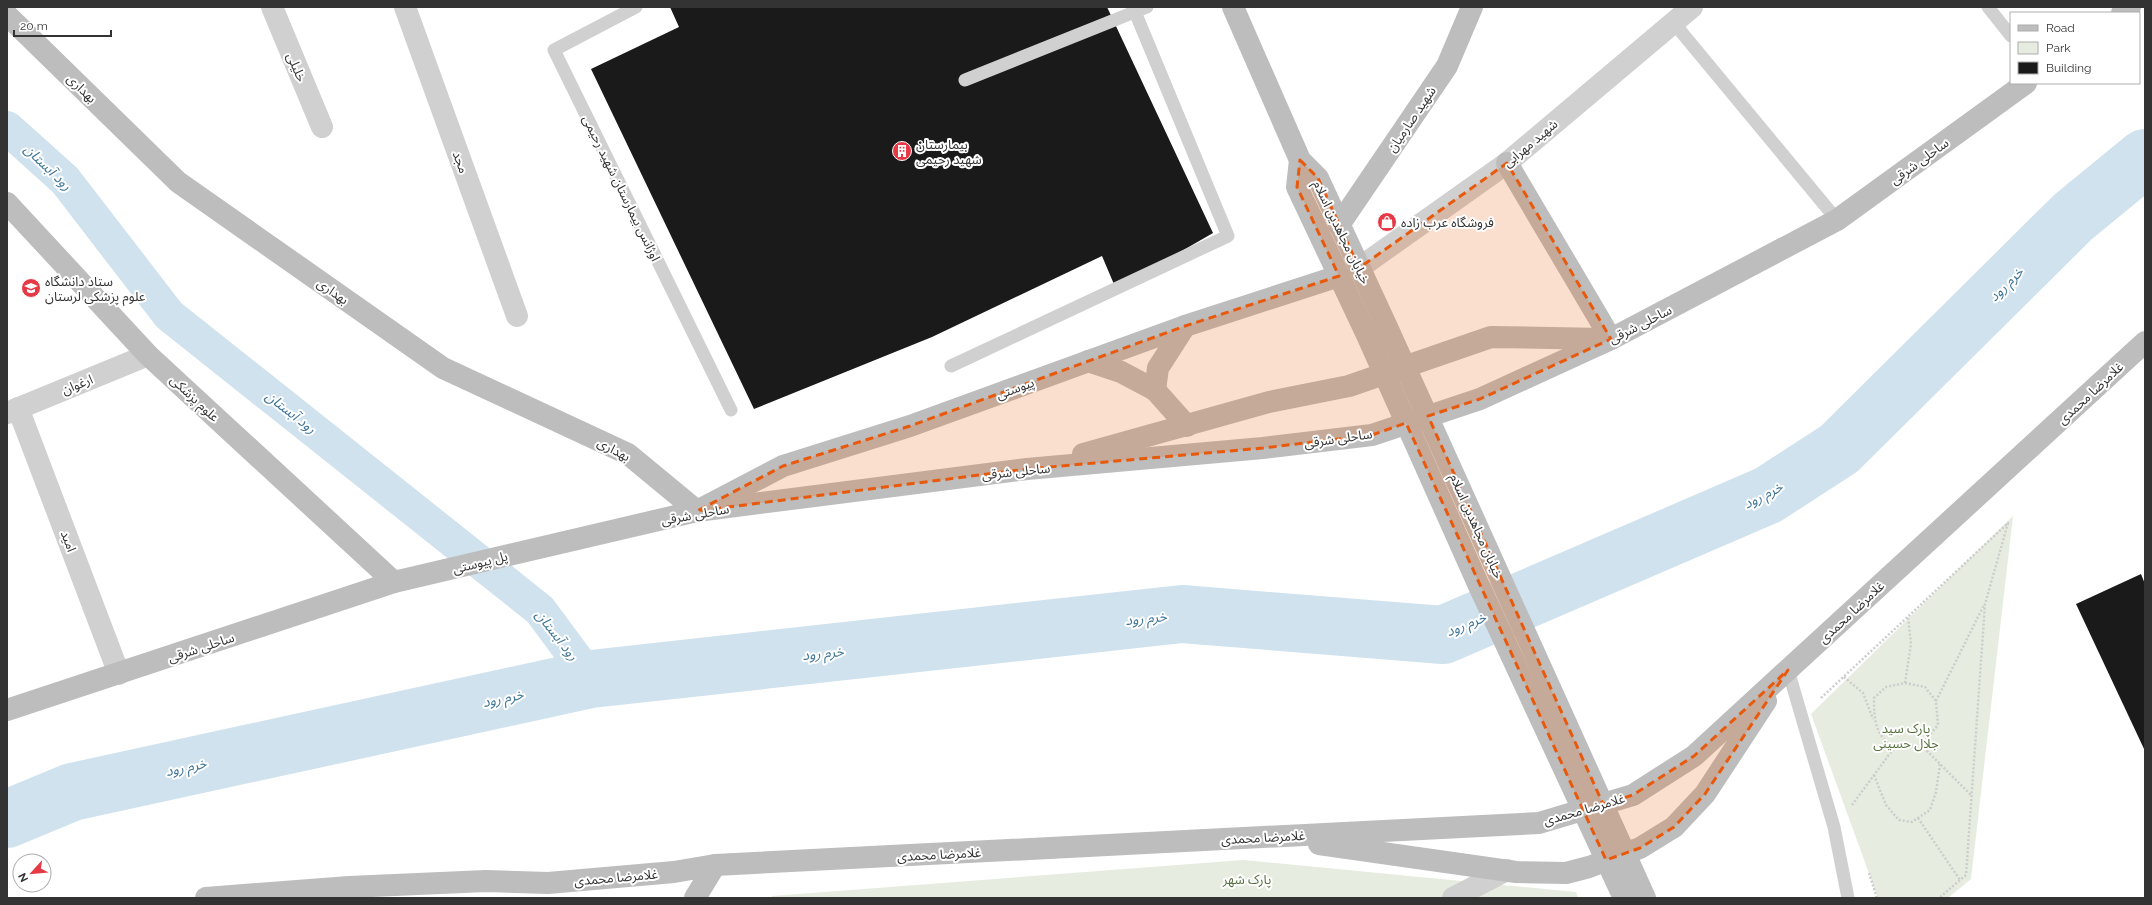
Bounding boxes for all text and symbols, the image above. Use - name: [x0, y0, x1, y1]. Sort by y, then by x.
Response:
- scale bar: [14, 12, 111, 38]
- legend: [2010, 12, 2140, 84]
- text: 20 m: [20, 19, 48, 33]
- text: Road: [2046, 21, 2075, 35]
- text: Park: [2046, 41, 2071, 55]
- street label: خلیلی: [283, 51, 309, 85]
- text: Building: [2046, 61, 2092, 75]
- street label: بهداری: [63, 71, 99, 107]
- street label: شهید صارمیان: [1384, 84, 1440, 156]
- street label: اوژانس بیمارستان شهید رحیمی: [579, 113, 663, 264]
- street label: شهید مهرابی: [1500, 116, 1561, 171]
- street label: ساحلی شرقی: [1887, 135, 1952, 188]
- place label: بیمارستان شهید رحیمی: [916, 137, 982, 168]
- building icon: بیمارستان شهید رحیمی: [891, 140, 913, 162]
- water label: رود آبستان: [20, 141, 75, 194]
- street label: مجد: [450, 149, 471, 175]
- street label: خیابان مجاهدین اسلام: [1308, 178, 1373, 288]
- shop icon: فروشگاه عرب زاده: [1376, 211, 1398, 233]
- place label: فروشگاه عرب زاده: [1401, 215, 1494, 230]
- water label: خرم رود: [1986, 263, 2029, 306]
- place label: ستاد دانشگاه علوم پزشکی لرستان: [45, 274, 146, 306]
- street label: بهداری: [314, 275, 351, 308]
- school or university icon: ستاد دانشگاه علوم پزشکی لرستان: [20, 277, 42, 299]
- street label: ساحلی شرقی: [1606, 302, 1675, 348]
- street label: غلامرضا محمدی: [2054, 359, 2127, 428]
- street label: ارغوان: [59, 371, 95, 398]
- street label: علوم پزشکی: [166, 372, 222, 427]
- street label: پیوستی: [994, 375, 1037, 404]
- water label: رود آبستان: [262, 387, 319, 437]
- street label: ساحلی شرقی: [1303, 426, 1373, 452]
- street label: بهداری: [594, 435, 633, 465]
- street label: ساحلی شرقی: [981, 460, 1051, 484]
- street label: خیابان مجاهدین اسلام: [1445, 471, 1507, 582]
- water label: خرم رود: [1741, 478, 1787, 514]
- street label: ساحلی شرقی: [660, 501, 730, 529]
- street label: امید: [58, 528, 79, 554]
- street label: پل پیوستی: [451, 548, 510, 579]
- street label: غلامرضا محمدی: [1815, 578, 1888, 647]
- water label: رود آبستان: [532, 607, 582, 664]
- water label: خرم رود: [1124, 608, 1169, 631]
- water label: خرم رود: [1444, 609, 1490, 642]
- street label: ساحلی شرقی: [166, 630, 236, 666]
- water label: خرم رود: [801, 643, 846, 666]
- water label: خرم رود: [481, 686, 526, 713]
- park label: پارک سید جلال حسینی: [1873, 721, 1939, 752]
- water label: خرم رود: [164, 755, 209, 782]
- street label: غلامرضا محمدی: [1542, 791, 1627, 829]
- street label: غلامرضا محمدی: [1221, 828, 1306, 848]
- street label: غلامرضا محمدی: [897, 845, 982, 865]
- north arrow: [12, 853, 52, 893]
- street label: غلامرضا محمدی: [573, 866, 659, 890]
- text: N: [16, 871, 31, 884]
- park label: پارک شهر: [1222, 872, 1271, 889]

